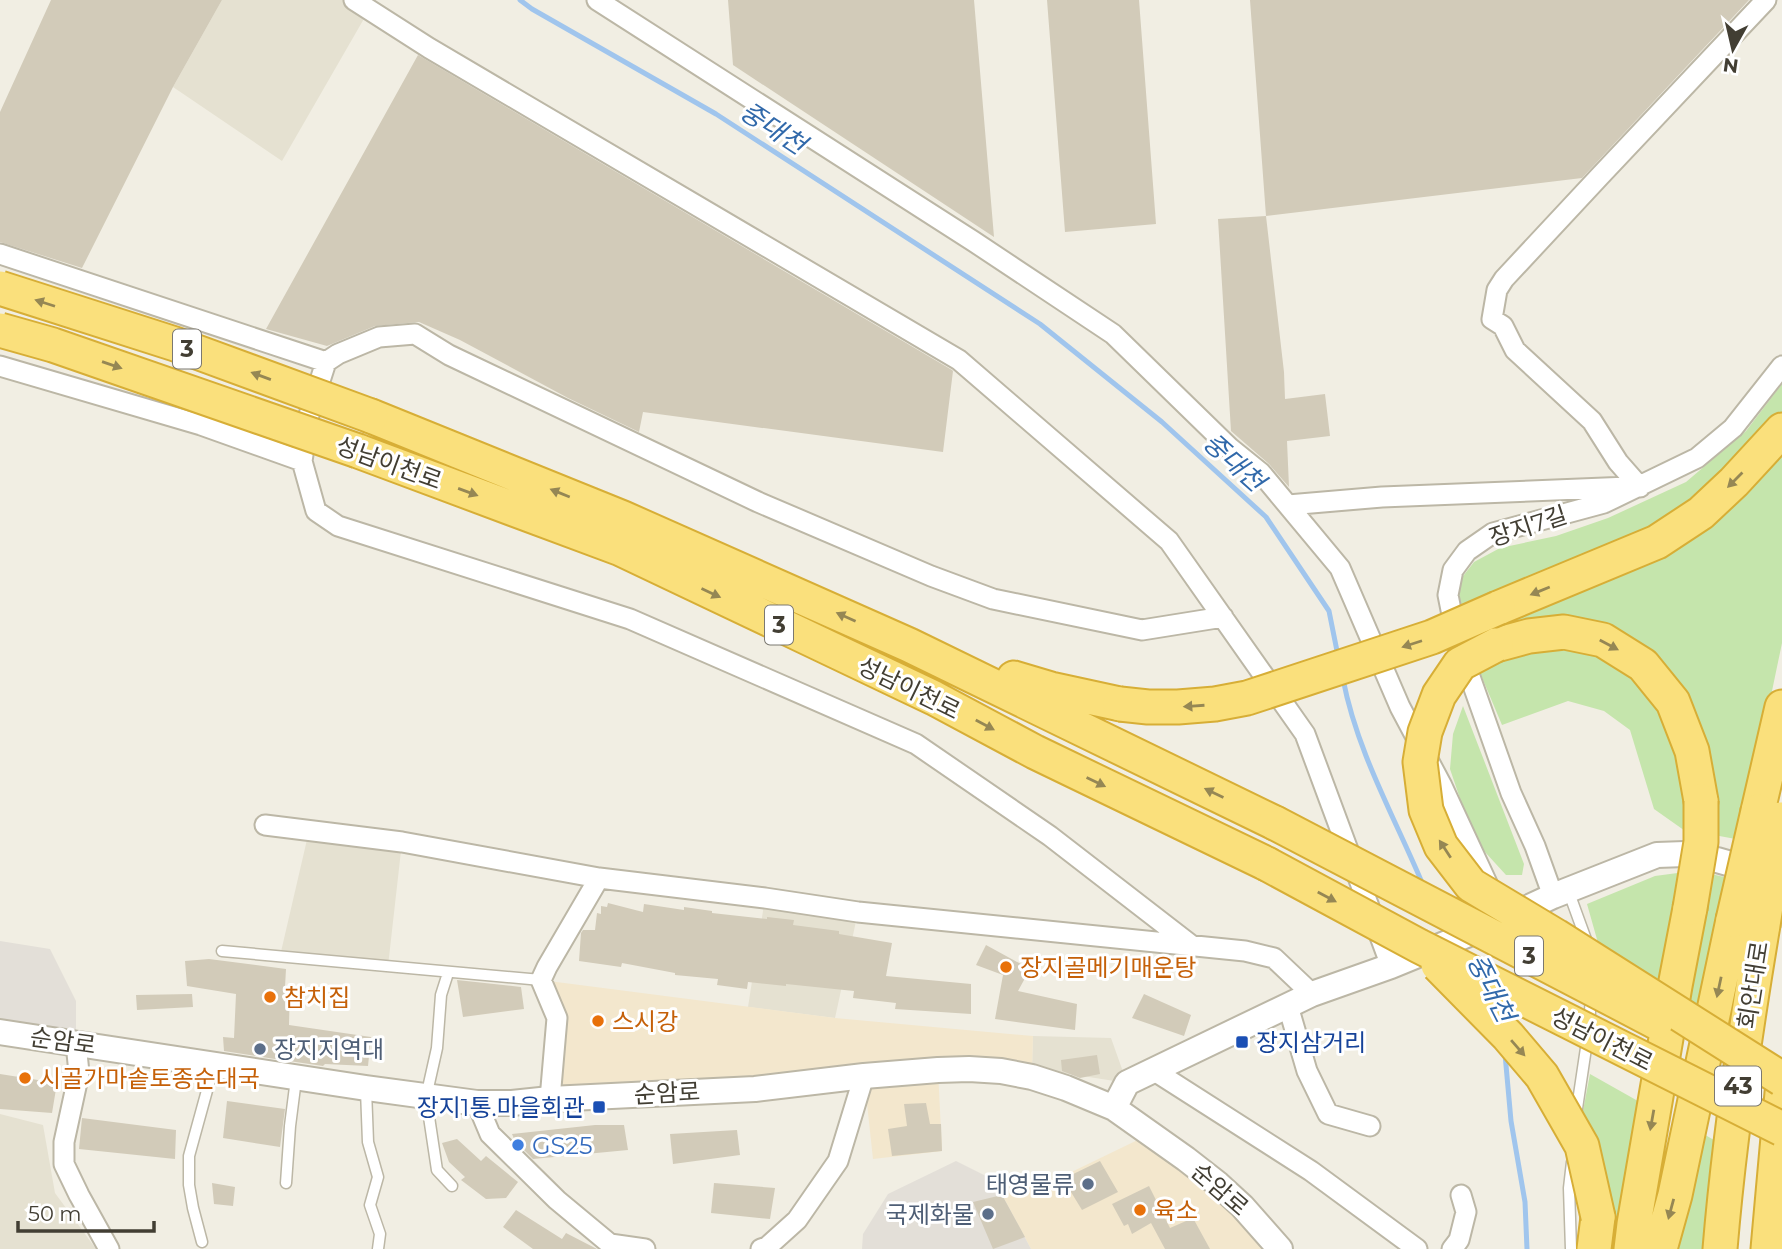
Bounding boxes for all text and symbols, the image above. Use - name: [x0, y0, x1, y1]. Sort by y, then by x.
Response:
- north arrow: [1698, 14, 1768, 84]
- text: N: [1721, 53, 1740, 78]
- water label: 중대천: [734, 95, 814, 163]
- one-way arrow: [35, 297, 56, 308]
- road number: 3: [173, 330, 201, 368]
- one-way arrow: [101, 360, 122, 371]
- one-way arrow: [250, 370, 271, 381]
- water label: 중대천: [1197, 426, 1274, 500]
- street label: 성남이천로: [332, 430, 446, 496]
- one-way arrow: [1728, 471, 1744, 488]
- one-way arrow: [457, 487, 478, 498]
- one-way arrow: [549, 487, 570, 498]
- street label: 장지7길: [1485, 500, 1571, 552]
- one-way arrow: [1530, 585, 1550, 597]
- one-way arrow: [701, 587, 721, 599]
- road number: 3: [765, 606, 793, 645]
- one-way arrow: [836, 611, 857, 622]
- one-way arrow: [1401, 639, 1422, 650]
- one-way arrow: [1599, 639, 1619, 651]
- street label: 성남이천로: [853, 651, 965, 725]
- one-way arrow: [1183, 700, 1205, 711]
- one-way arrow: [975, 719, 994, 731]
- one-way arrow: [1086, 776, 1106, 787]
- one-way arrow: [1204, 788, 1224, 799]
- one-way arrow: [1438, 839, 1451, 859]
- one-way arrow: [1317, 891, 1337, 902]
- road number: 3: [1515, 937, 1543, 976]
- street label: 회안대로: [1732, 939, 1774, 1031]
- water label: 중대천: [1460, 949, 1523, 1030]
- place label: 장지골메기매운탕: [1020, 953, 1197, 982]
- marker: 장지골메기매운탕: [998, 959, 1014, 975]
- one-way arrow: [1713, 976, 1724, 998]
- place label: 참치집: [284, 983, 350, 1012]
- marker: 참치집: [262, 989, 278, 1005]
- street label: 성남이천로: [1546, 1001, 1658, 1077]
- place label: 스시강: [612, 1007, 678, 1036]
- marker: 스시강: [590, 1013, 606, 1029]
- street label: 순암로: [28, 1022, 98, 1060]
- place label: 장지삼거리: [1256, 1028, 1366, 1057]
- marker: 장지삼거리: [1234, 1034, 1250, 1050]
- place label: 장지지역대: [274, 1035, 384, 1064]
- one-way arrow: [1510, 1039, 1525, 1056]
- marker: 장지지역대: [252, 1041, 268, 1057]
- place label: 시골가마솥토종순대국: [39, 1064, 260, 1093]
- road number: 43: [1715, 1066, 1761, 1106]
- marker: 시골가마솥토종순대국: [17, 1070, 33, 1086]
- street label: 순암로: [633, 1077, 701, 1109]
- place label: 장지1통.마을회관: [417, 1093, 585, 1122]
- marker: 장지1통.마을회관: [591, 1099, 607, 1115]
- one-way arrow: [1646, 1109, 1657, 1131]
- place label: GS25: [532, 1131, 593, 1160]
- marker: GS25: [510, 1137, 526, 1153]
- street label: 순암로: [1185, 1156, 1255, 1222]
- place label: 태영물류: [986, 1170, 1074, 1199]
- marker: 태영물류: [1080, 1176, 1096, 1192]
- scale bar: [18, 1190, 154, 1234]
- place label: 육소: [1154, 1196, 1198, 1225]
- one-way arrow: [1665, 1198, 1676, 1220]
- place label: 국제화물: [886, 1200, 974, 1229]
- text: 50 m: [28, 1201, 82, 1226]
- marker: 육소: [1132, 1202, 1148, 1218]
- marker: 국제화물: [980, 1206, 996, 1222]

